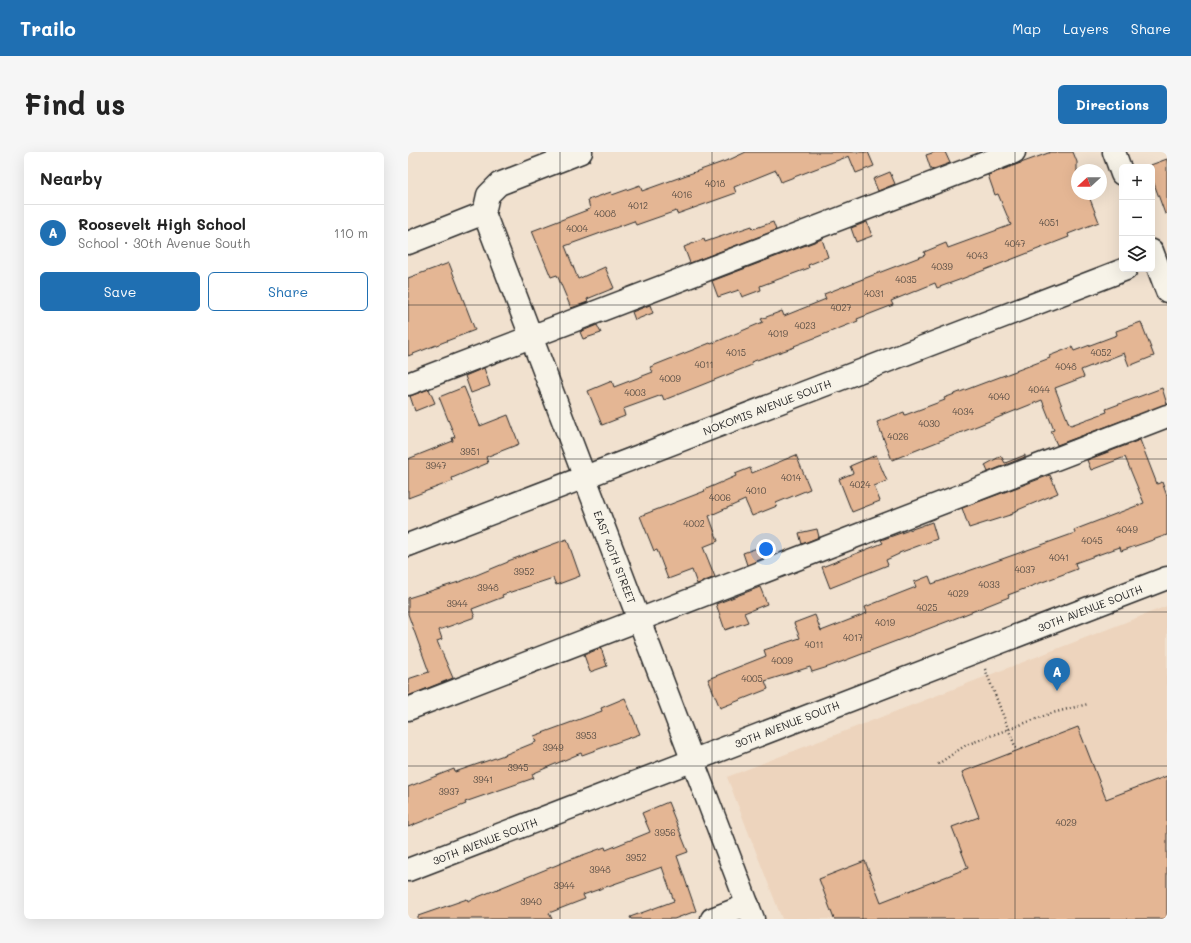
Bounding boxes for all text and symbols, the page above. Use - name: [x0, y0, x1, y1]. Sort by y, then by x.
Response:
- text: Trailo: [20, 16, 76, 41]
- text: Map: [1012, 19, 1041, 38]
- text: Layers: [1063, 19, 1109, 38]
- text: Share: [1131, 19, 1171, 38]
- button: Directions: [1058, 85, 1167, 124]
- text: Find us: [24, 86, 125, 122]
- north arrow: [1071, 164, 1107, 200]
- map controls: [1119, 164, 1155, 272]
- button: +: [1119, 164, 1155, 200]
- text: Nearby: [40, 167, 102, 189]
- house number: 4018: [705, 178, 726, 189]
- house number: 4016: [672, 189, 692, 200]
- house number: 4012: [628, 200, 648, 211]
- button: −: [1119, 200, 1155, 236]
- house number: 4008: [594, 208, 616, 219]
- text: Roosevelt High School: [78, 214, 246, 234]
- house number: 4051: [1039, 217, 1059, 228]
- house number: 4004: [566, 223, 589, 234]
- text: A: [48, 224, 58, 241]
- text: 110 m: [334, 224, 368, 241]
- text: School · 30th Avenue South: [78, 234, 250, 251]
- button: layers: [1119, 236, 1155, 272]
- house number: 4047: [1004, 238, 1026, 249]
- house number: 4043: [966, 250, 988, 261]
- house number: 4039: [931, 261, 953, 272]
- button: Save: [40, 272, 200, 311]
- button: Share: [208, 272, 368, 311]
- house number: 4035: [895, 274, 917, 285]
- house number: 4031: [864, 288, 884, 299]
- house number: 4027: [831, 302, 851, 313]
- house number: 4023: [794, 320, 816, 331]
- house number: 4019: [768, 328, 789, 339]
- house number: 4015: [726, 347, 746, 358]
- house number: 4052: [1090, 347, 1112, 358]
- house number: 4011: [695, 359, 713, 370]
- house number: 4048: [1055, 361, 1077, 372]
- house number: 4009: [659, 373, 682, 384]
- street label: NOKOMIS AVENUE SOUTH: [701, 376, 833, 438]
- house number: 4044: [1028, 384, 1050, 395]
- house number: 4003: [624, 387, 646, 398]
- house number: 4040: [988, 391, 1010, 402]
- house number: 4034: [952, 406, 974, 417]
- house number: 4030: [918, 418, 940, 429]
- house number: 4026: [887, 431, 909, 442]
- house number: 3951: [460, 446, 480, 457]
- house number: 3947: [426, 460, 446, 471]
- house number: 4014: [781, 472, 802, 483]
- house number: 4024: [849, 479, 871, 490]
- house number: 4010: [746, 485, 767, 496]
- house number: 4006: [709, 492, 731, 503]
- street label: EAST 40TH STREET: [590, 508, 640, 606]
- house number: 4002: [683, 518, 705, 529]
- house number: 4049: [1116, 524, 1138, 535]
- house number: 4045: [1081, 535, 1103, 546]
- your location: [756, 539, 776, 559]
- house number: 4041: [1049, 552, 1069, 563]
- house number: 4037: [1014, 564, 1036, 575]
- house number: 3952: [514, 566, 534, 577]
- house number: 4033: [978, 579, 1000, 590]
- street label: 30TH AVENUE SOUTH: [1035, 581, 1145, 635]
- house number: 3948: [477, 582, 499, 593]
- house number: 4029: [947, 588, 969, 599]
- house number: 3944: [446, 598, 468, 609]
- house number: 4025: [916, 602, 938, 613]
- house number: 4019: [875, 617, 896, 628]
- house number: 4017: [843, 632, 863, 643]
- house number: 4011: [805, 639, 823, 650]
- house number: 4009: [771, 655, 794, 666]
- pin: A: [1044, 658, 1070, 691]
- house number: 4005: [741, 673, 763, 684]
- street label: 30TH AVENUE SOUTH: [732, 697, 842, 751]
- house number: 3953: [575, 730, 597, 741]
- house number: 3949: [542, 742, 564, 753]
- house number: 3945: [507, 762, 529, 773]
- house number: 3941: [473, 774, 493, 785]
- house number: 3937: [439, 786, 459, 797]
- street label: 30TH AVENUE SOUTH: [430, 814, 540, 868]
- house number: 4029: [1055, 817, 1077, 828]
- house number: 3956: [654, 827, 676, 838]
- house number: 3952: [626, 852, 646, 863]
- house number: 3948: [589, 864, 611, 875]
- house number: 3944: [553, 880, 575, 891]
- house number: 3940: [520, 896, 542, 907]

